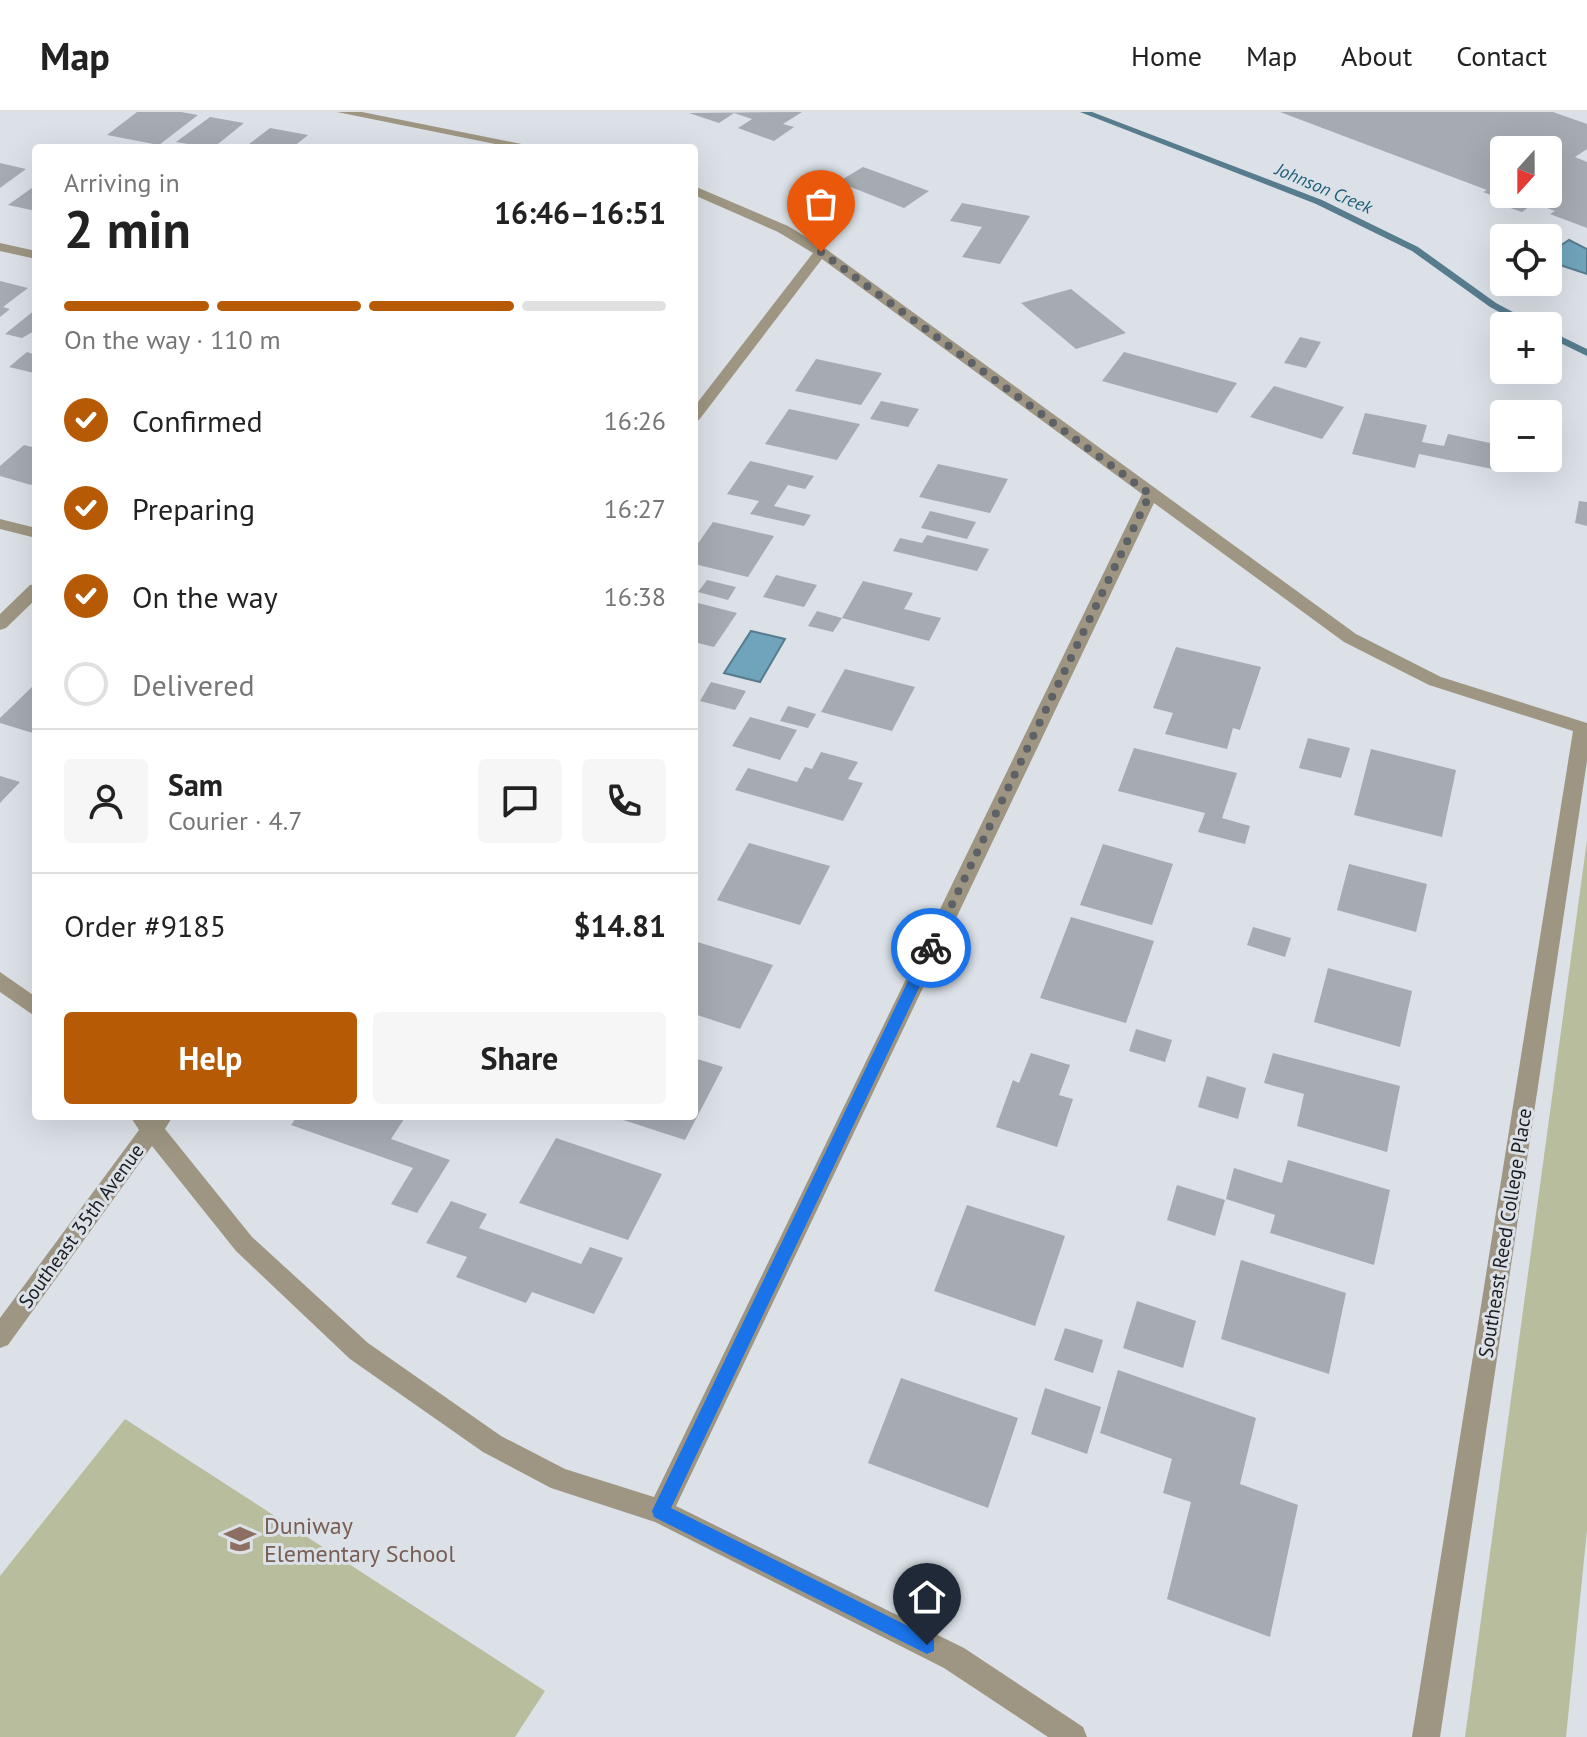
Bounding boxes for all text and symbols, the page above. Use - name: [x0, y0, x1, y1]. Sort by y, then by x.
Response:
- text: Map: [40, 31, 110, 80]
- text: Home: [1131, 37, 1202, 74]
- text: Map: [1246, 37, 1297, 74]
- text: About: [1341, 37, 1412, 74]
- text: Contact: [1456, 37, 1547, 74]
- north arrow: [1490, 136, 1562, 208]
- map controls: [1490, 136, 1562, 472]
- water label: Johnson Creek: [1270, 156, 1377, 219]
- text: Arriving in: [64, 166, 180, 199]
- pin: [787, 170, 855, 252]
- icon: bag: [799, 182, 843, 226]
- text: 16:46–16:51: [494, 193, 666, 232]
- text: 2 min: [64, 195, 191, 262]
- button: locate: [1490, 224, 1562, 296]
- button: +: [1490, 312, 1562, 384]
- text: On the way · 110 m: [64, 323, 281, 356]
- icon: check: [64, 398, 108, 442]
- button: −: [1490, 400, 1562, 472]
- text: Confirmed: [132, 401, 263, 440]
- text: 16:26: [604, 404, 666, 437]
- icon: check: [64, 486, 108, 530]
- text: Preparing: [132, 489, 255, 528]
- text: 16:27: [604, 492, 666, 525]
- icon: check: [64, 574, 108, 618]
- text: On the way: [132, 577, 278, 616]
- text: 16:38: [604, 580, 666, 613]
- text: Delivered: [132, 665, 255, 704]
- button: person: [64, 759, 148, 843]
- button: chat: [478, 759, 562, 843]
- button: phone: [582, 759, 666, 843]
- text: Sam: [168, 765, 223, 804]
- text: Courier · 4.7: [168, 804, 302, 837]
- text: Order #9185: [64, 906, 226, 945]
- text: $14.81: [574, 906, 666, 945]
- courier: [891, 908, 971, 988]
- icon: bike: [909, 926, 953, 970]
- button: Help: [64, 1012, 357, 1104]
- button: Share: [373, 1012, 666, 1104]
- street label: Southeast Reed College Place: [1472, 1106, 1538, 1360]
- street label: Southeast 35th Avenue: [13, 1139, 149, 1313]
- place label: Duniway Elementary School: [264, 1510, 455, 1569]
- school or university icon: Duniway Elementary School: [223, 1522, 257, 1556]
- pin: [893, 1563, 961, 1645]
- icon: home: [905, 1575, 949, 1619]

